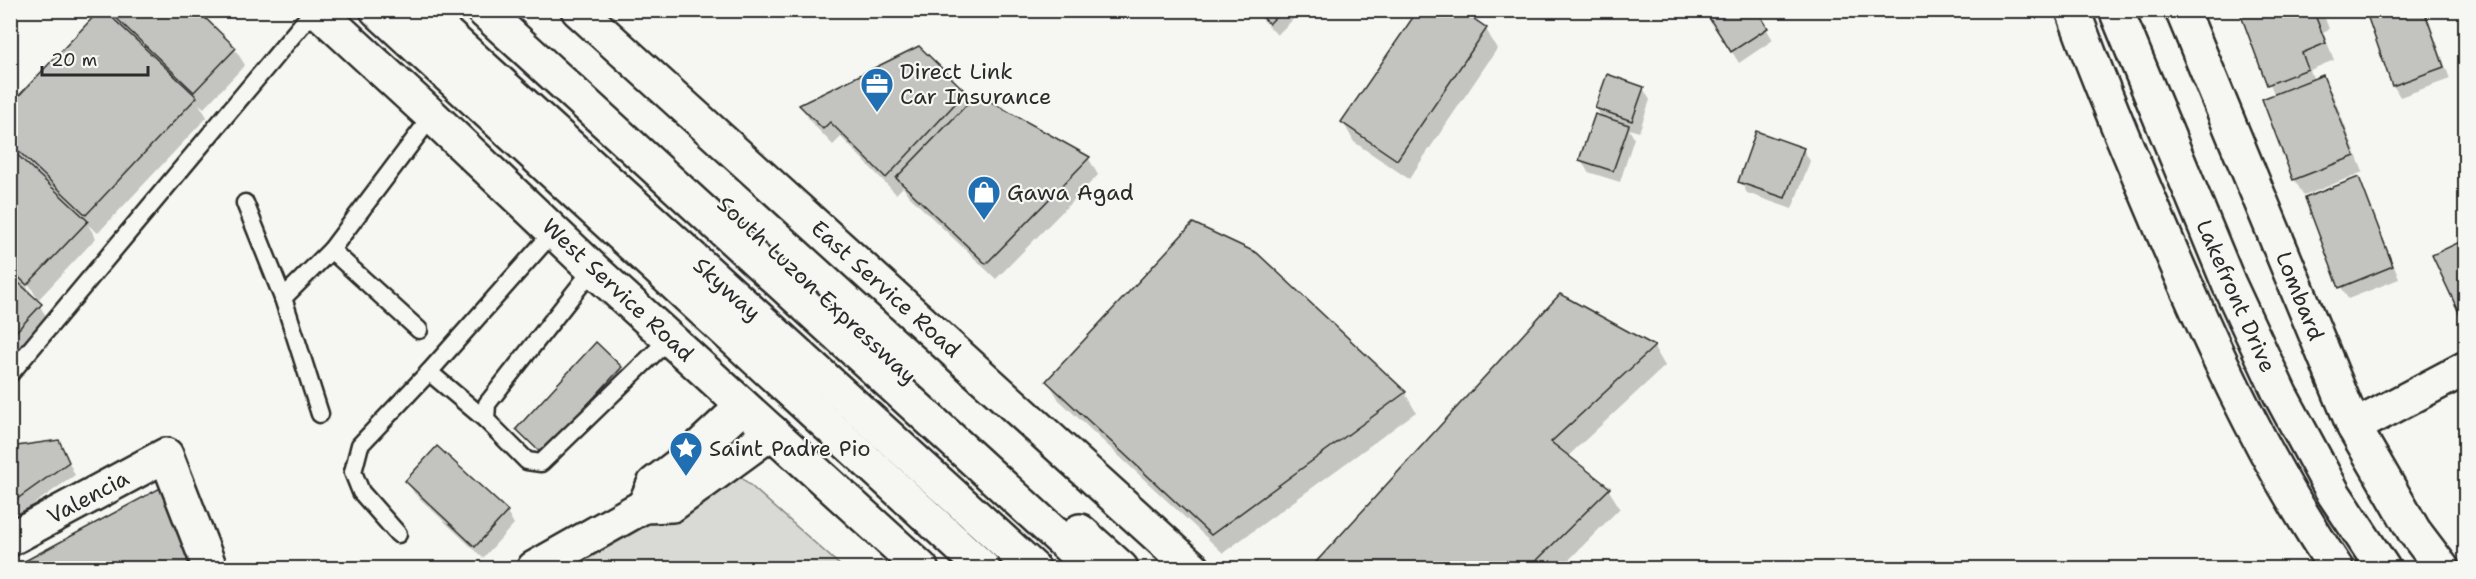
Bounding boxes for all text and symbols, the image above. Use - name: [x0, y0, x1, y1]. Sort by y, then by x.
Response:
- scale bar: [42, 39, 148, 77]
- text: 20 m: [51, 48, 97, 72]
- place label: Direct Link Car Insurance: [900, 57, 1052, 111]
- office icon: Direct Link Car Insurance: [859, 66, 895, 113]
- shop icon: Gawa Agad: [966, 174, 1002, 221]
- place label: Gawa Agad: [1007, 178, 1134, 207]
- street label: South Luzon Expressway: [711, 190, 923, 390]
- street label: West Service Road: [536, 212, 700, 368]
- street label: East Service Road: [805, 214, 967, 364]
- street label: Lakefront Drive: [2189, 215, 2283, 377]
- street label: Lombard: [2269, 247, 2331, 345]
- street label: Skyway: [687, 251, 767, 327]
- place icon: Saint Padre Pio: [668, 430, 704, 477]
- place label: Saint Padre Pio: [709, 434, 871, 463]
- street label: Valencia: [42, 463, 134, 531]

